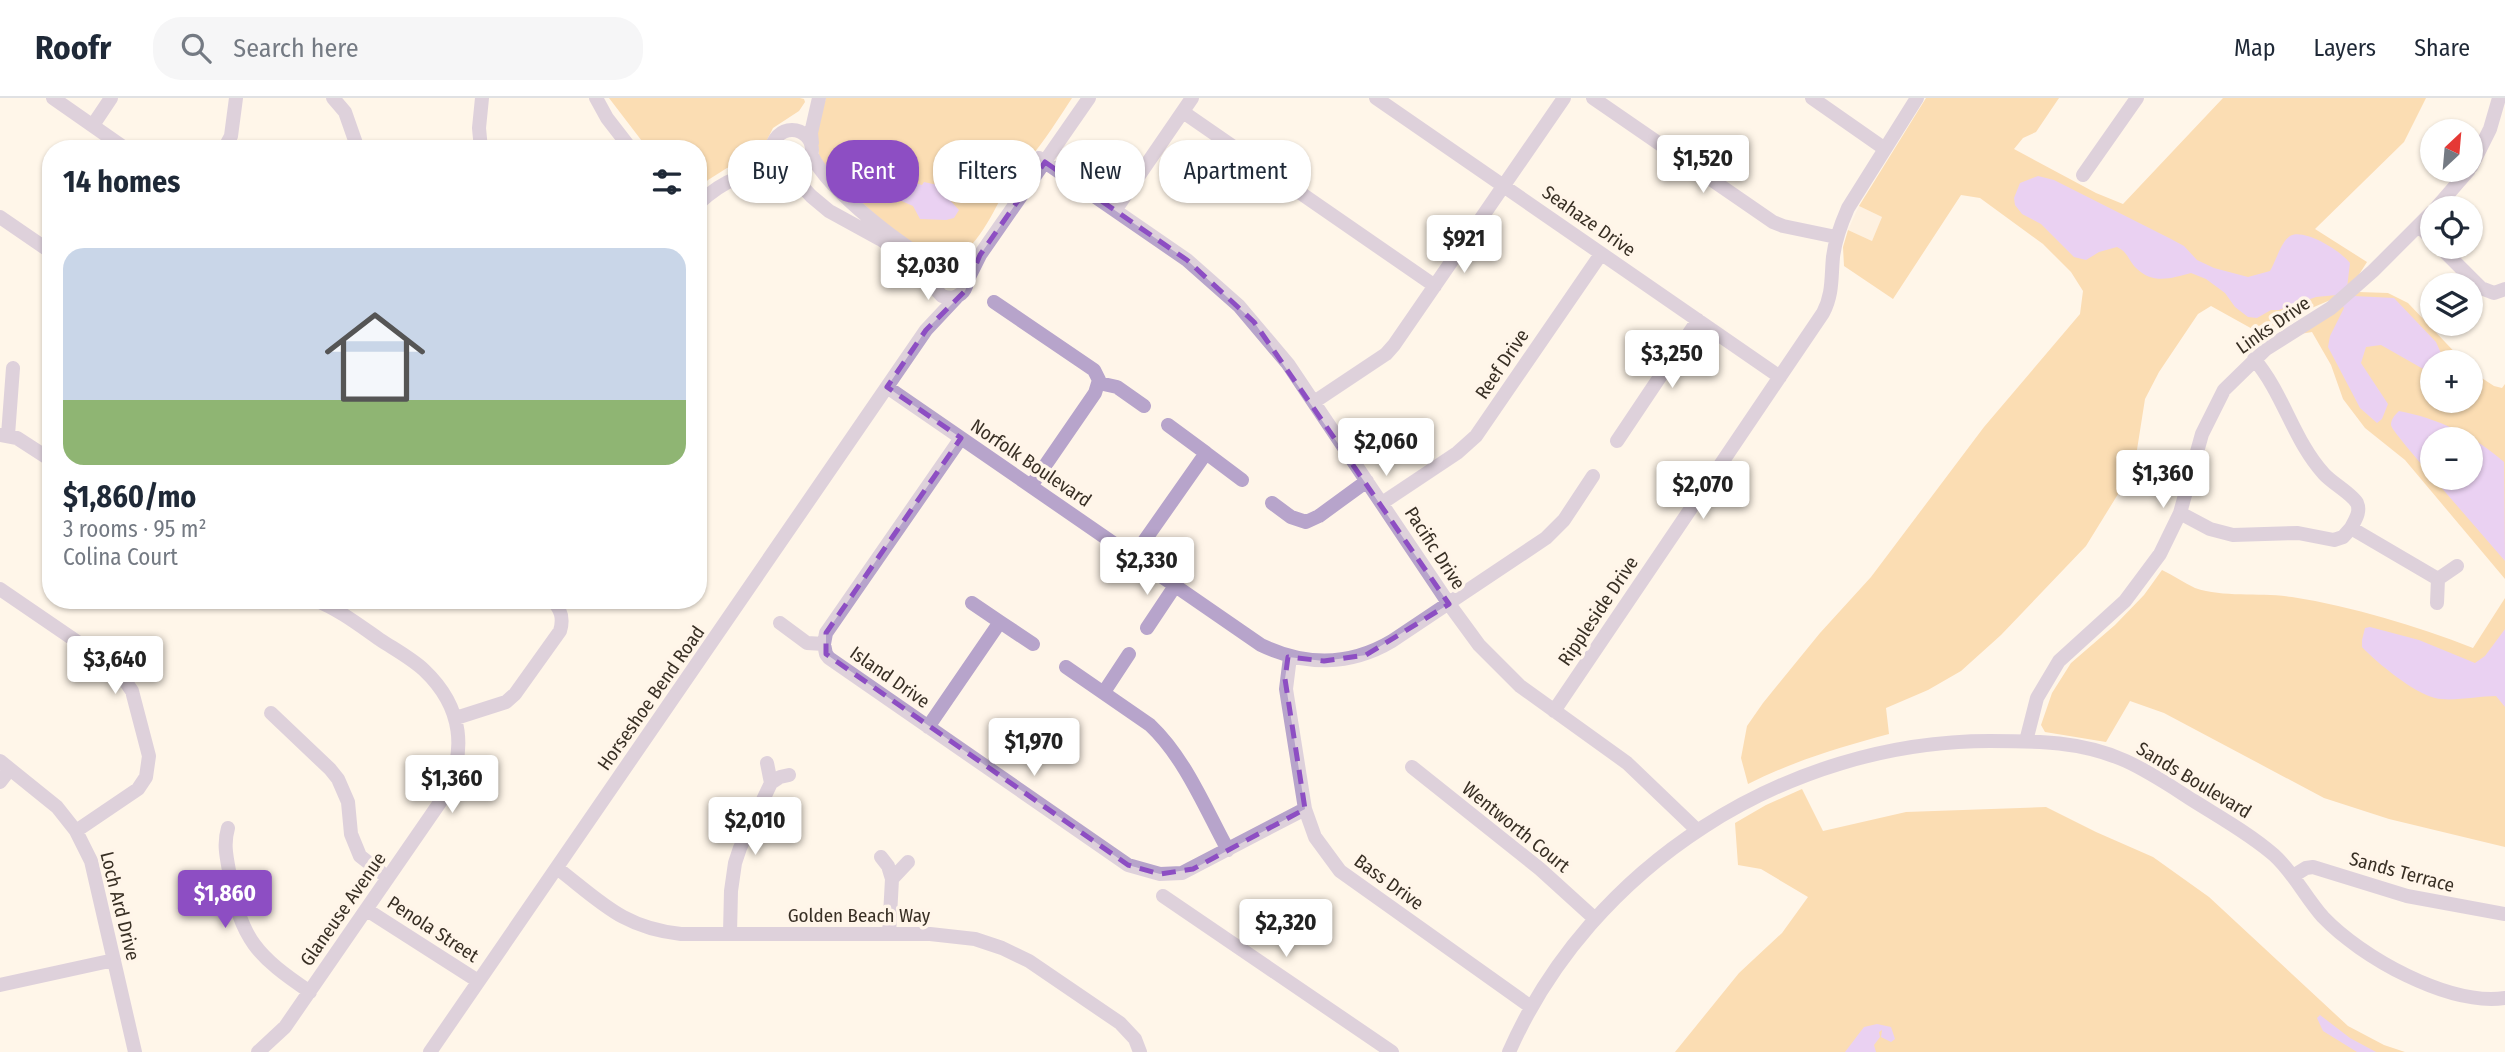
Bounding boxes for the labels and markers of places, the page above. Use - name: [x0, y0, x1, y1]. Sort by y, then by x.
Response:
- pin: $1,520: [1646, 136, 1760, 195]
- pin: $921: [1423, 216, 1505, 275]
- pin: $2,030: [871, 242, 985, 302]
- pin: $3,250: [1615, 330, 1729, 390]
- pin: $2,060: [1329, 418, 1443, 478]
- pin: $1,360: [2106, 450, 2220, 510]
- pin: $2,070: [1646, 462, 1760, 521]
- pin: $2,330: [1090, 538, 1204, 597]
- pin: $3,640: [58, 636, 172, 696]
- pin: $1,970: [977, 718, 1091, 778]
- pin: $1,360: [395, 756, 509, 815]
- pin: $2,010: [698, 798, 812, 857]
- pin: $1,860: [168, 870, 282, 930]
- pin: $2,320: [1229, 900, 1343, 959]

